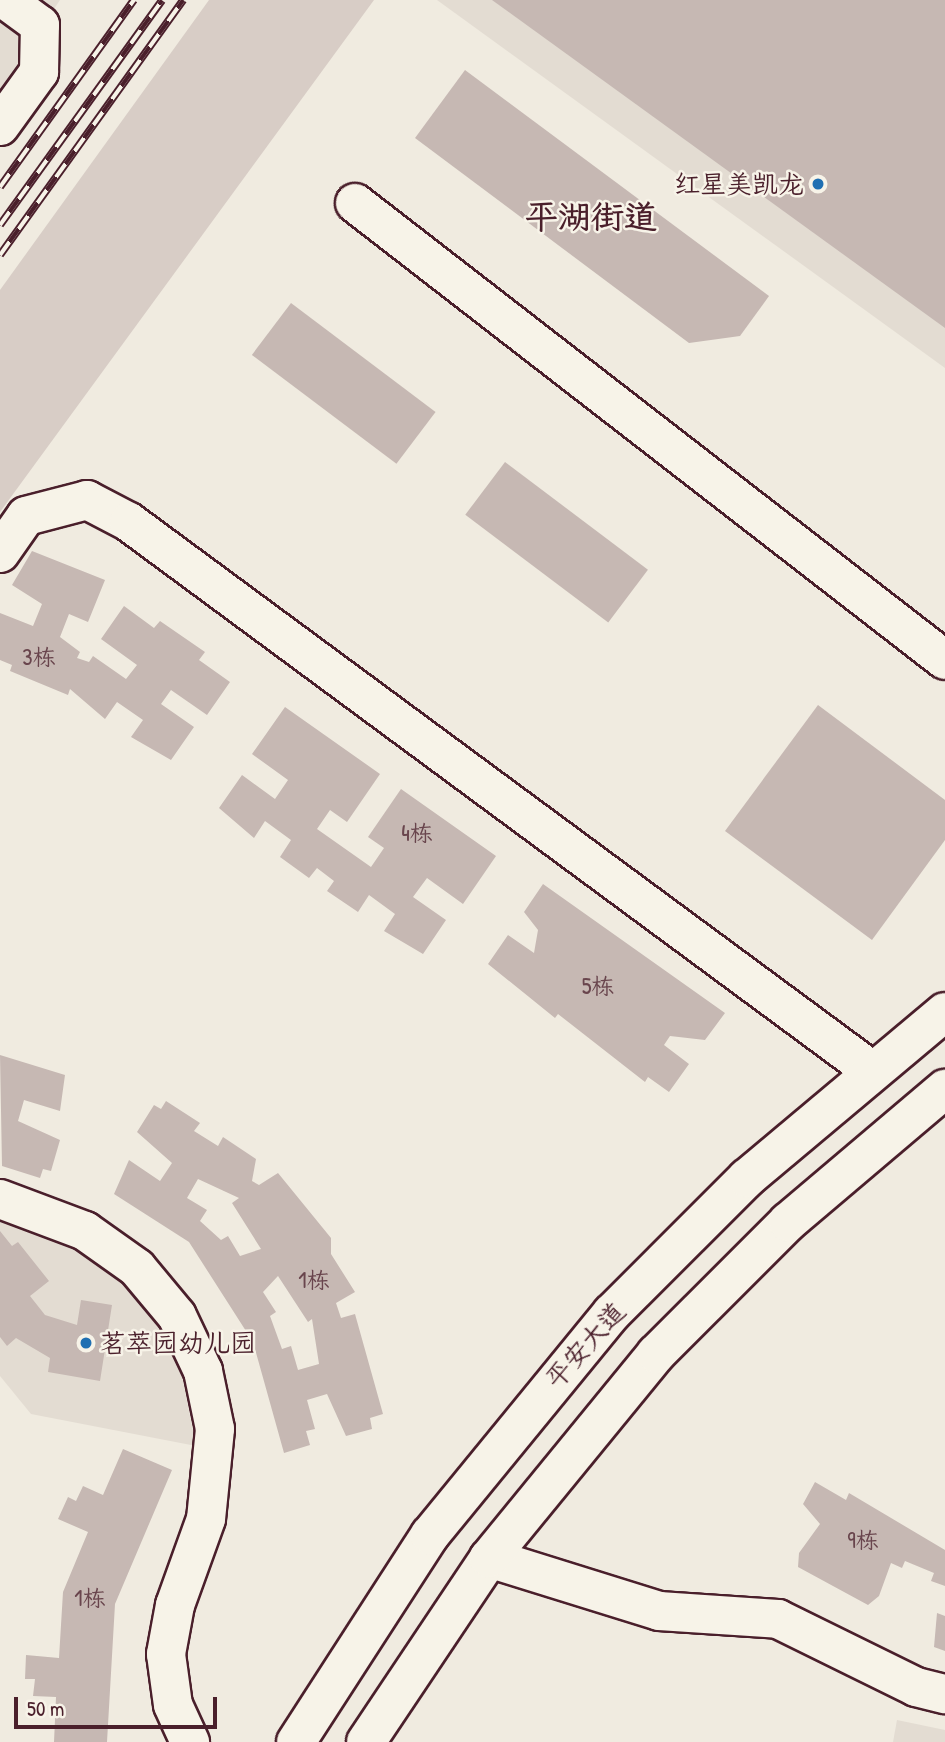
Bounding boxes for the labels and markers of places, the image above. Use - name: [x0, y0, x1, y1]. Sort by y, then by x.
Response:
- place label: 红星美凯龙: [674, 168, 804, 200]
- marker: 红星美凯龙: [810, 176, 826, 192]
- place label: 茗萃园幼儿园: [100, 1327, 256, 1359]
- marker: 茗萃园幼儿园: [78, 1335, 94, 1351]

